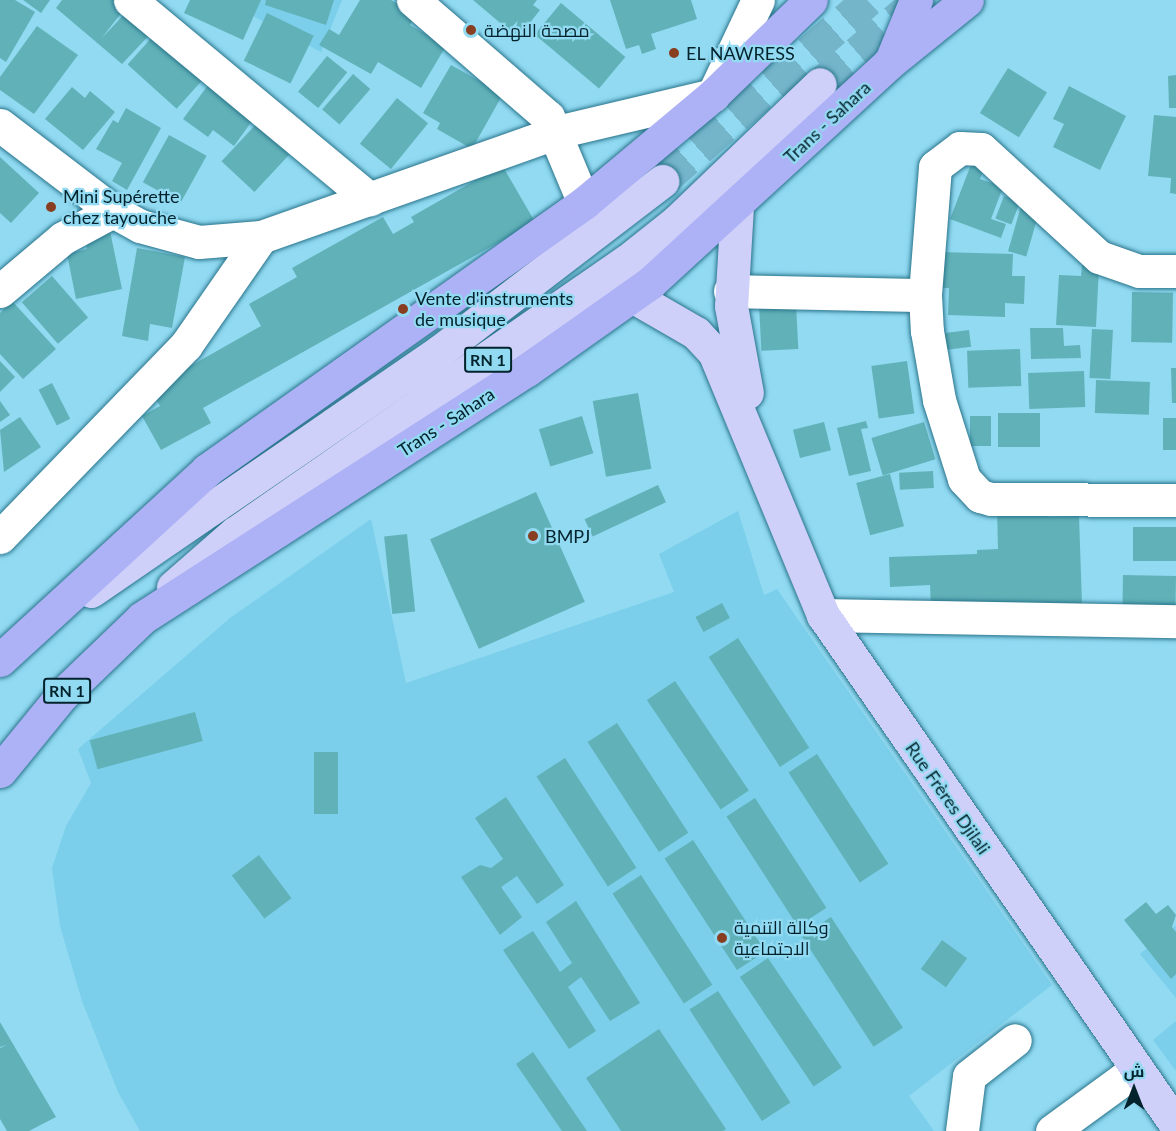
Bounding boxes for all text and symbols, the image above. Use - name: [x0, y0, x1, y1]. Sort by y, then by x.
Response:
- place label: مصحة النهضة: [484, 19, 589, 41]
- marker: مصحة النهضة: [462, 21, 480, 39]
- place label: EL NAWRESS: [686, 42, 795, 64]
- marker: EL NAWRESS: [667, 46, 681, 60]
- street label: Trans - Sahara: [779, 76, 875, 168]
- place label: Mini Supérette chez tayouche: [63, 186, 179, 228]
- marker: Mini Supérette chez tayouche: [44, 200, 58, 214]
- place label: Vente d'instruments de musique: [415, 288, 573, 330]
- marker: Vente d'instruments de musique: [396, 302, 410, 316]
- road number: RN 1: [464, 347, 512, 373]
- street label: Trans - Sahara: [394, 383, 498, 461]
- place label: BMPJ: [545, 525, 590, 547]
- marker: BMPJ: [526, 529, 540, 543]
- road number: RN 1: [43, 678, 91, 704]
- street label: Rue Frères Djilali: [901, 738, 995, 858]
- place label: وكالة التنمية الاجتماعية: [734, 917, 829, 960]
- marker: وكالة التنمية الاجتماعية: [715, 931, 729, 945]
- north arrow: [1104, 1059, 1164, 1119]
- text: ش: [1124, 1061, 1144, 1080]

